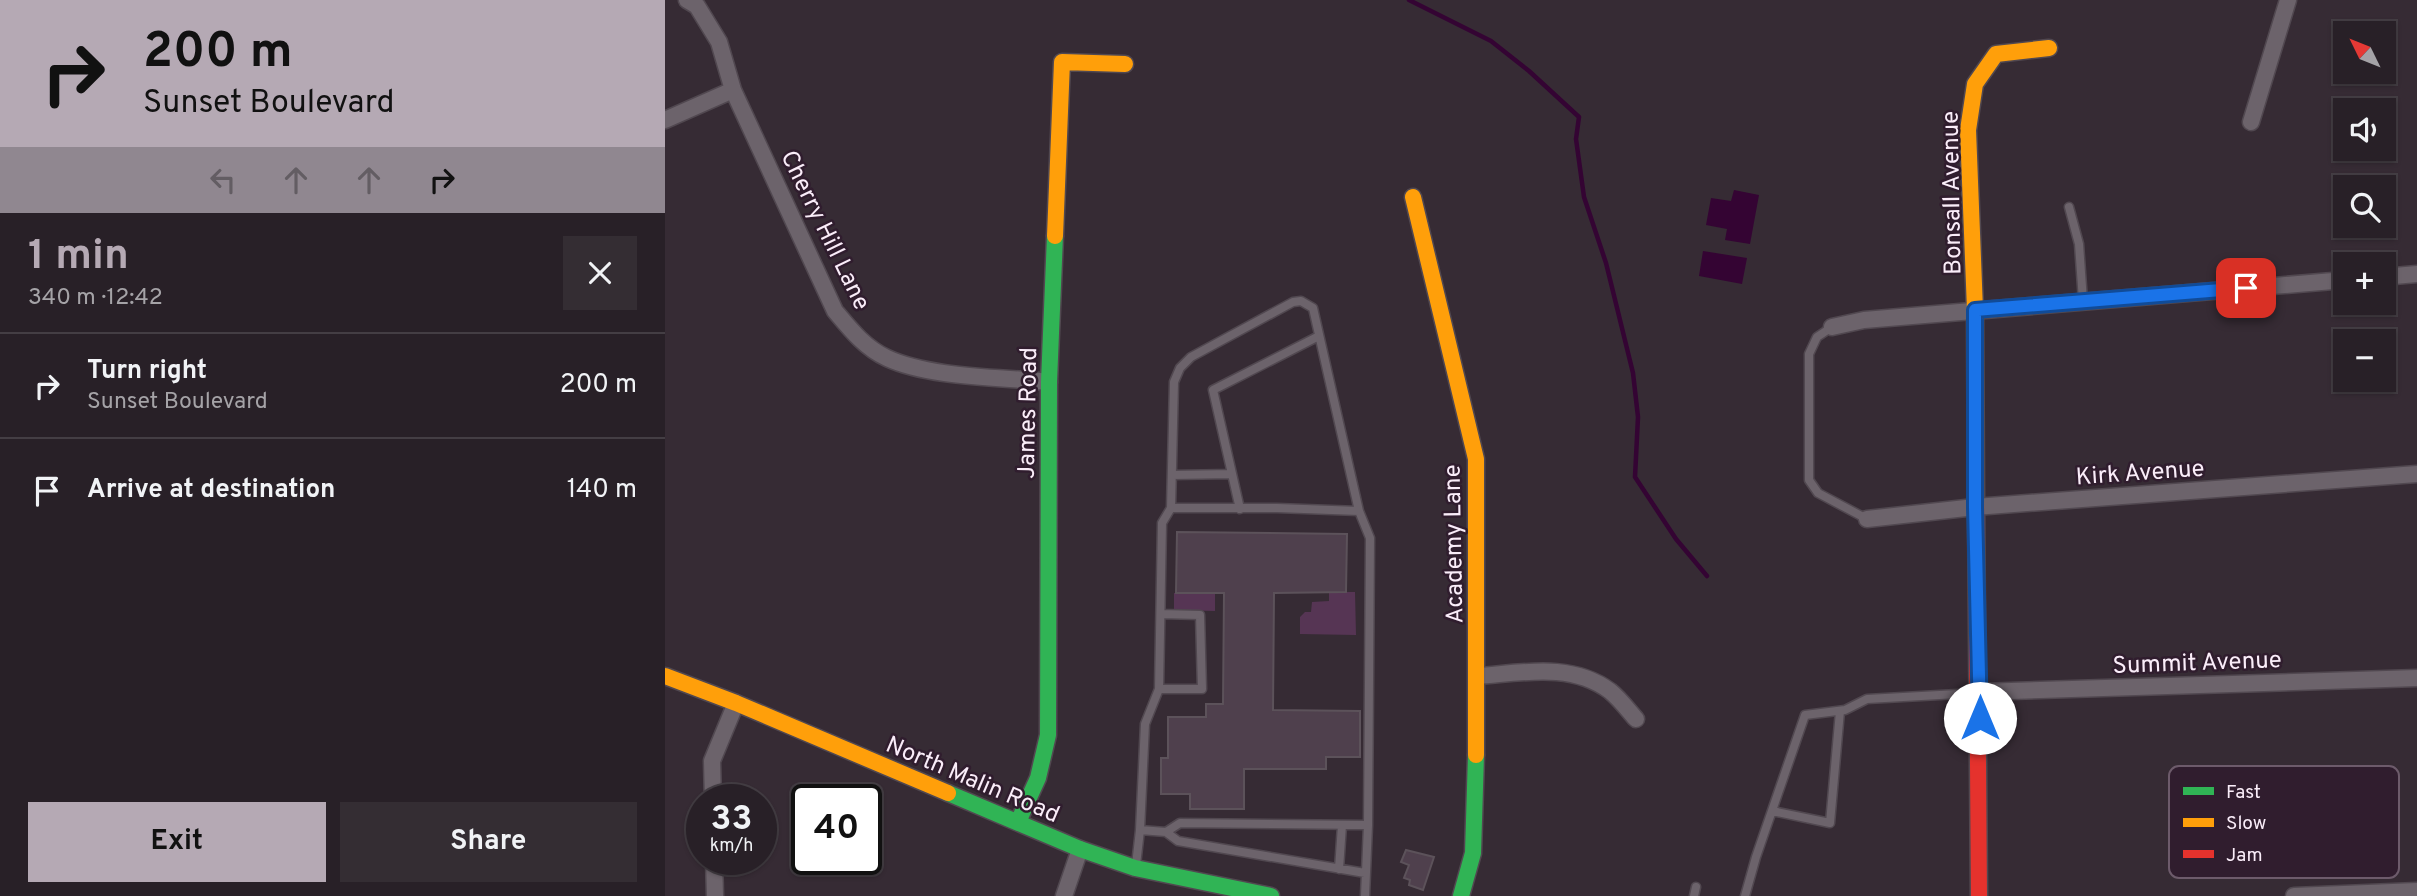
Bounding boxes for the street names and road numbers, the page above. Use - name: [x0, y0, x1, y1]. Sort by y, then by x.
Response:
- street label: Bonsall Avenue: [1937, 111, 1969, 275]
- street label: Cherry Hill Lane: [773, 146, 876, 316]
- street label: James Road: [1013, 347, 1045, 479]
- street label: Kirk Avenue: [2075, 455, 2205, 493]
- street label: Academy Lane: [1439, 464, 1471, 624]
- street label: Summit Avenue: [2112, 646, 2282, 682]
- street label: North Malin Road: [881, 731, 1064, 831]

